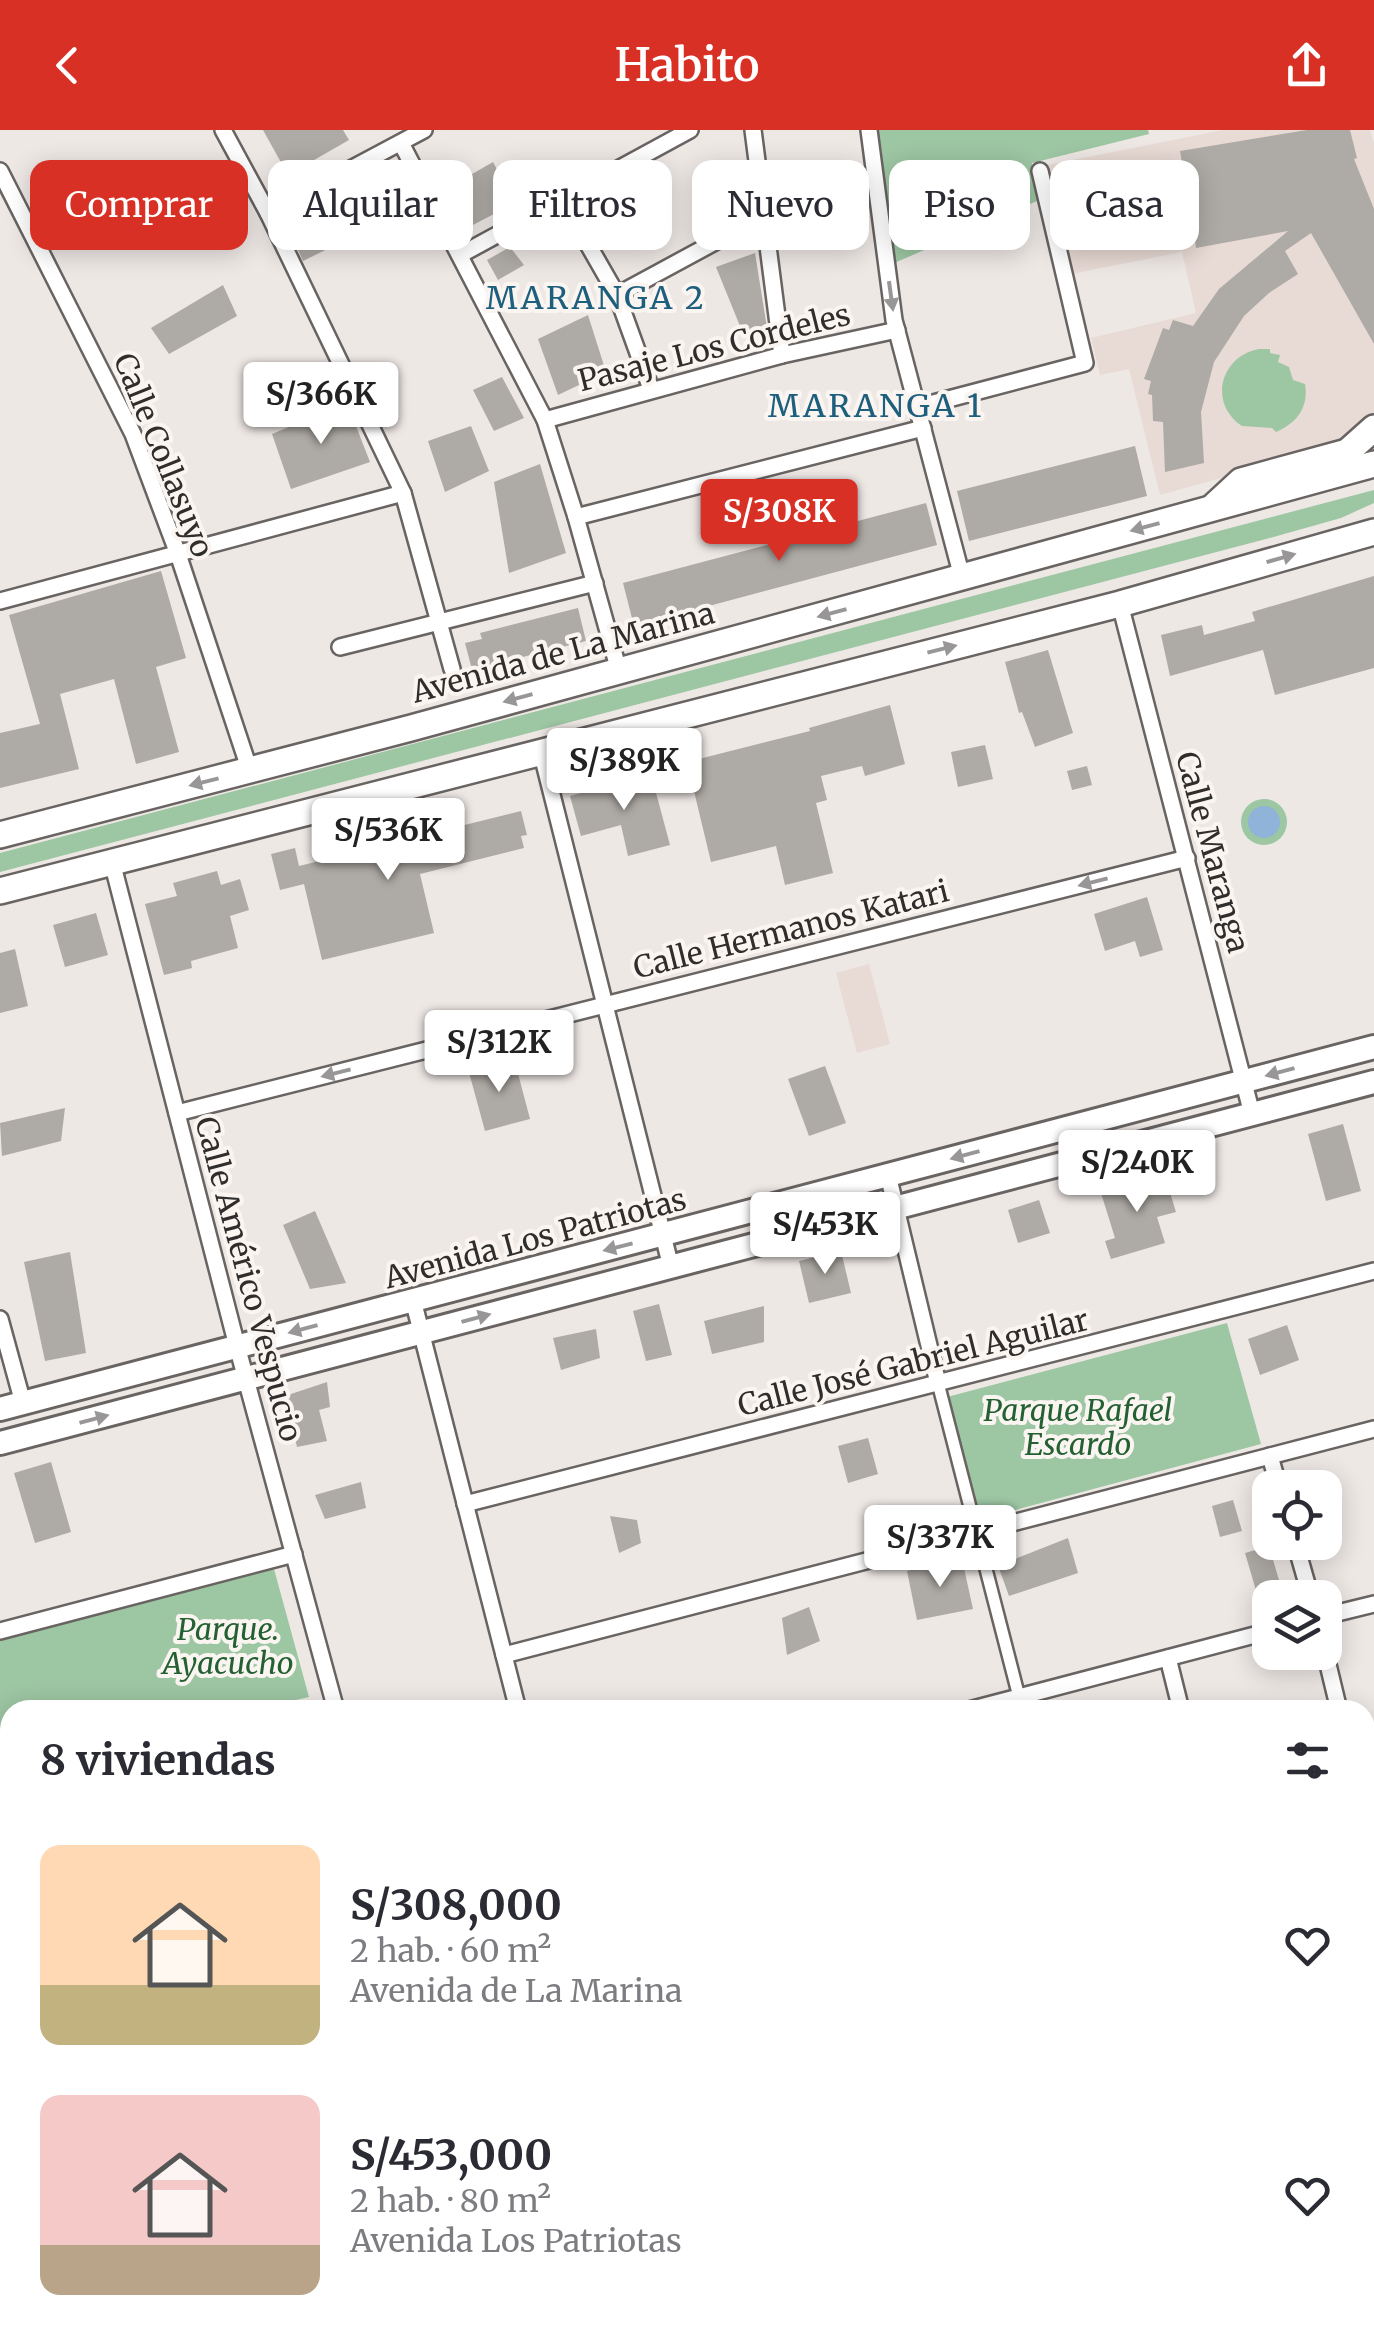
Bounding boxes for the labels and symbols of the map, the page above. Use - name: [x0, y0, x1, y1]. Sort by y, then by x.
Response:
- district label: MARANGA 2: [486, 278, 706, 318]
- one-way arrow: [883, 281, 899, 312]
- street label: Pasaje Los Cordeles: [574, 295, 854, 399]
- street label: Calle Collasuyo: [106, 348, 222, 562]
- pin: S/366K: [240, 362, 402, 447]
- district label: MARANGA 1: [768, 386, 984, 426]
- pin: S/308K: [698, 479, 860, 564]
- one-way arrow: [1129, 519, 1160, 535]
- one-way arrow: [1266, 550, 1297, 565]
- street label: Avenida de La Marina: [407, 593, 718, 711]
- one-way arrow: [816, 606, 847, 621]
- one-way arrow: [927, 640, 958, 656]
- one-way arrow: [502, 691, 533, 707]
- pin: S/389K: [543, 728, 705, 813]
- street label: Calle Maranga: [1168, 747, 1258, 957]
- one-way arrow: [188, 775, 219, 791]
- pin: S/536K: [307, 798, 469, 883]
- street label: Calle Hermanos Katari: [629, 871, 953, 987]
- one-way arrow: [1077, 875, 1108, 890]
- pin: S/312K: [418, 1010, 580, 1095]
- one-way arrow: [1264, 1064, 1295, 1080]
- one-way arrow: [320, 1065, 351, 1081]
- street label: Calle Américo Vespucio: [187, 1113, 311, 1445]
- pin: S/240K: [1056, 1130, 1218, 1215]
- one-way arrow: [950, 1147, 981, 1163]
- street label: Avenida Los Patriotas: [379, 1179, 690, 1297]
- pin: S/453K: [744, 1192, 906, 1277]
- one-way arrow: [602, 1240, 633, 1256]
- street label: Calle José Gabriel Aguilar: [734, 1300, 1092, 1424]
- one-way arrow: [461, 1310, 492, 1326]
- one-way arrow: [287, 1322, 318, 1337]
- park label: Parque Rafael Escardo: [984, 1391, 1172, 1463]
- one-way arrow: [79, 1410, 110, 1426]
- pin: S/337K: [859, 1505, 1021, 1590]
- park label: Parque. Ayacucho: [160, 1610, 294, 1682]

